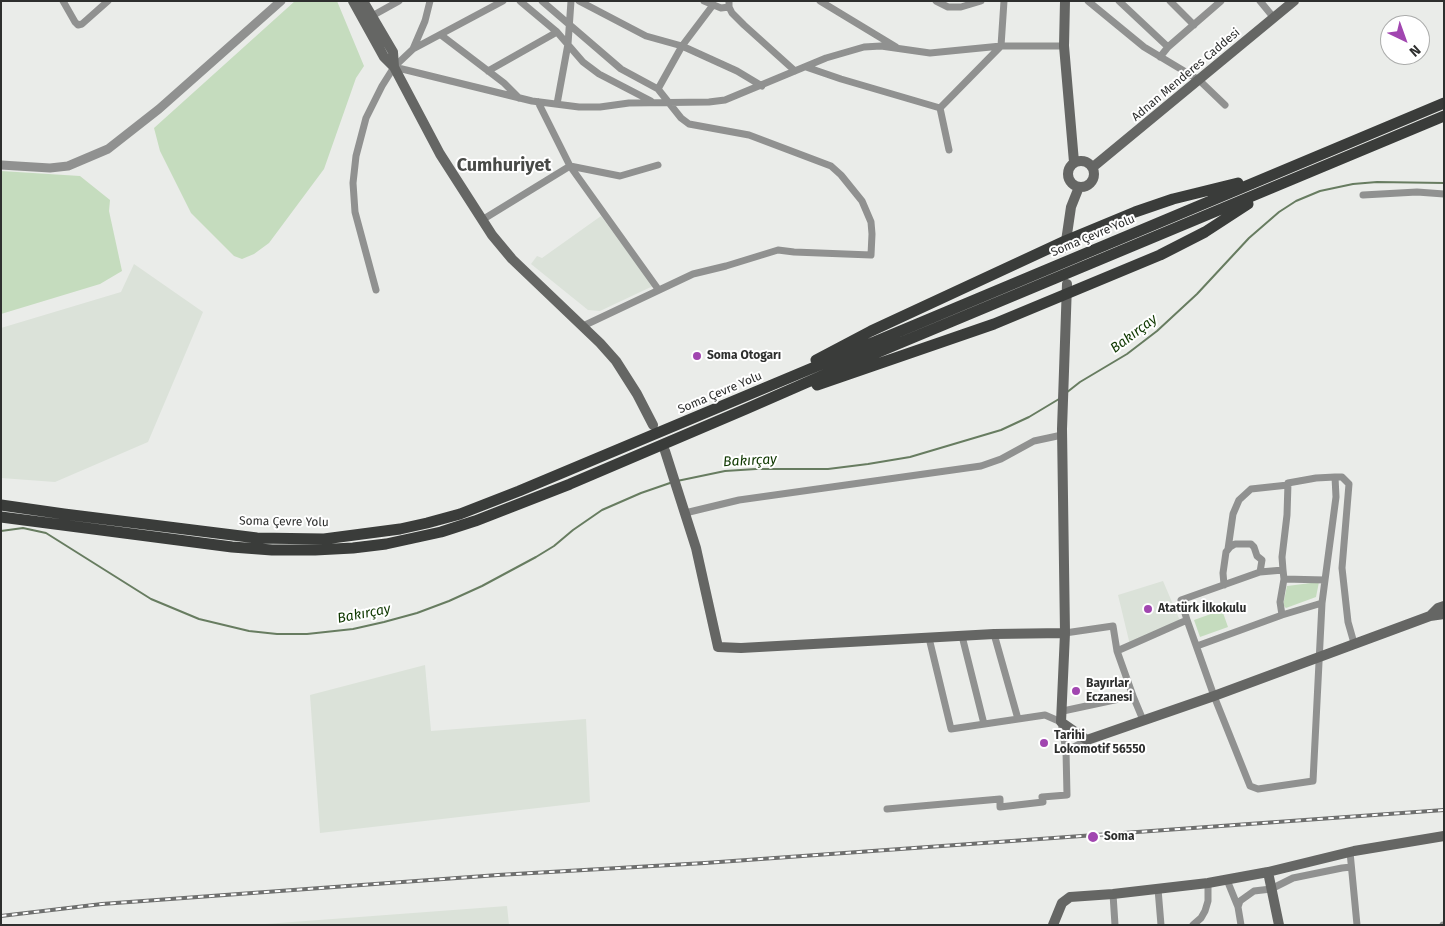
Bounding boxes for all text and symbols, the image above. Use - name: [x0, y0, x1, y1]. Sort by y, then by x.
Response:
- north arrow: [1380, 15, 1430, 65]
- street label: Adnan Menderes Caddesi: [1129, 25, 1243, 125]
- text: N: [1406, 41, 1424, 60]
- district label: Cumhuriyet: [457, 155, 551, 177]
- street label: Soma Çevre Yolu: [1049, 212, 1137, 260]
- water label: Bakırçay: [1107, 311, 1161, 357]
- place label: Soma Otogarı: [707, 349, 781, 363]
- marker: Soma Otogarı: [691, 350, 703, 362]
- street label: Soma Çevre Yolu: [676, 369, 764, 417]
- water label: Bakırçay: [723, 451, 777, 471]
- street label: Soma Çevre Yolu: [239, 514, 329, 530]
- water label: Bakırçay: [336, 601, 392, 627]
- place label: Atatürk İlkokulu: [1158, 602, 1246, 616]
- marker: Atatürk İlkokulu: [1142, 603, 1154, 615]
- place label: Bayırlar Eczanesi: [1086, 677, 1132, 705]
- marker: Bayırlar Eczanesi: [1070, 685, 1082, 697]
- place label: Tarihi Lokomotif 56550: [1054, 729, 1146, 757]
- marker: Tarihi Lokomotif 56550: [1038, 737, 1050, 749]
- marker: Soma: [1086, 830, 1100, 844]
- place label: Soma: [1104, 830, 1135, 844]

